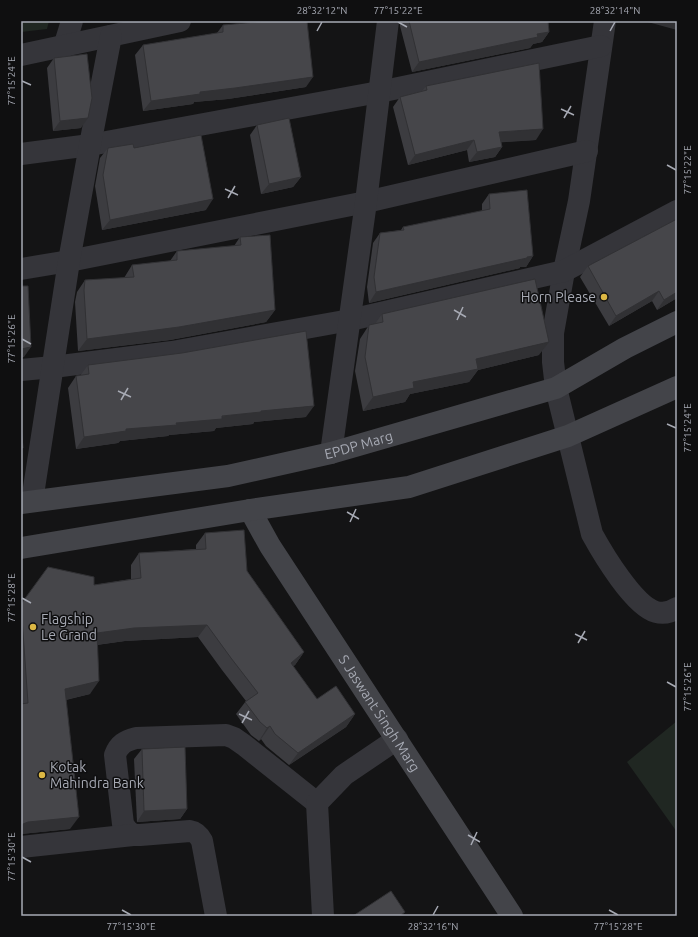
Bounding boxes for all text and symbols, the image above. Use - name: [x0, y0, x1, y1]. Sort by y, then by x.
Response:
- text: 28°32'12"N: [297, 5, 347, 16]
- text: 77°15'22"E: [373, 5, 423, 16]
- text: 28°32'14"N: [590, 5, 640, 16]
- text: 77°15'24"E: [6, 56, 17, 106]
- text: 77°15'22"E: [682, 145, 693, 195]
- place label: Horn Please: [521, 289, 596, 305]
- marker: Horn Please: [599, 292, 609, 302]
- text: 77°15'26"E: [6, 314, 17, 364]
- text: 77°15'24"E: [682, 403, 693, 453]
- street label: EPDP Marg: [323, 428, 395, 462]
- text: 77°15'28"E: [6, 573, 17, 623]
- place label: Flagship Le Grand: [41, 611, 97, 643]
- marker: Flagship Le Grand: [28, 622, 38, 632]
- street label: S Jaswant Singh Marg: [335, 652, 423, 775]
- text: 77°15'26"E: [682, 662, 693, 712]
- place label: Kotak Mahindra Bank: [50, 759, 144, 791]
- marker: Kotak Mahindra Bank: [37, 770, 47, 780]
- text: 77°15'30"E: [6, 832, 17, 882]
- text: 77°15'30"E: [106, 921, 156, 932]
- text: 28°32'16"N: [408, 921, 458, 932]
- text: 77°15'28"E: [593, 921, 643, 932]

